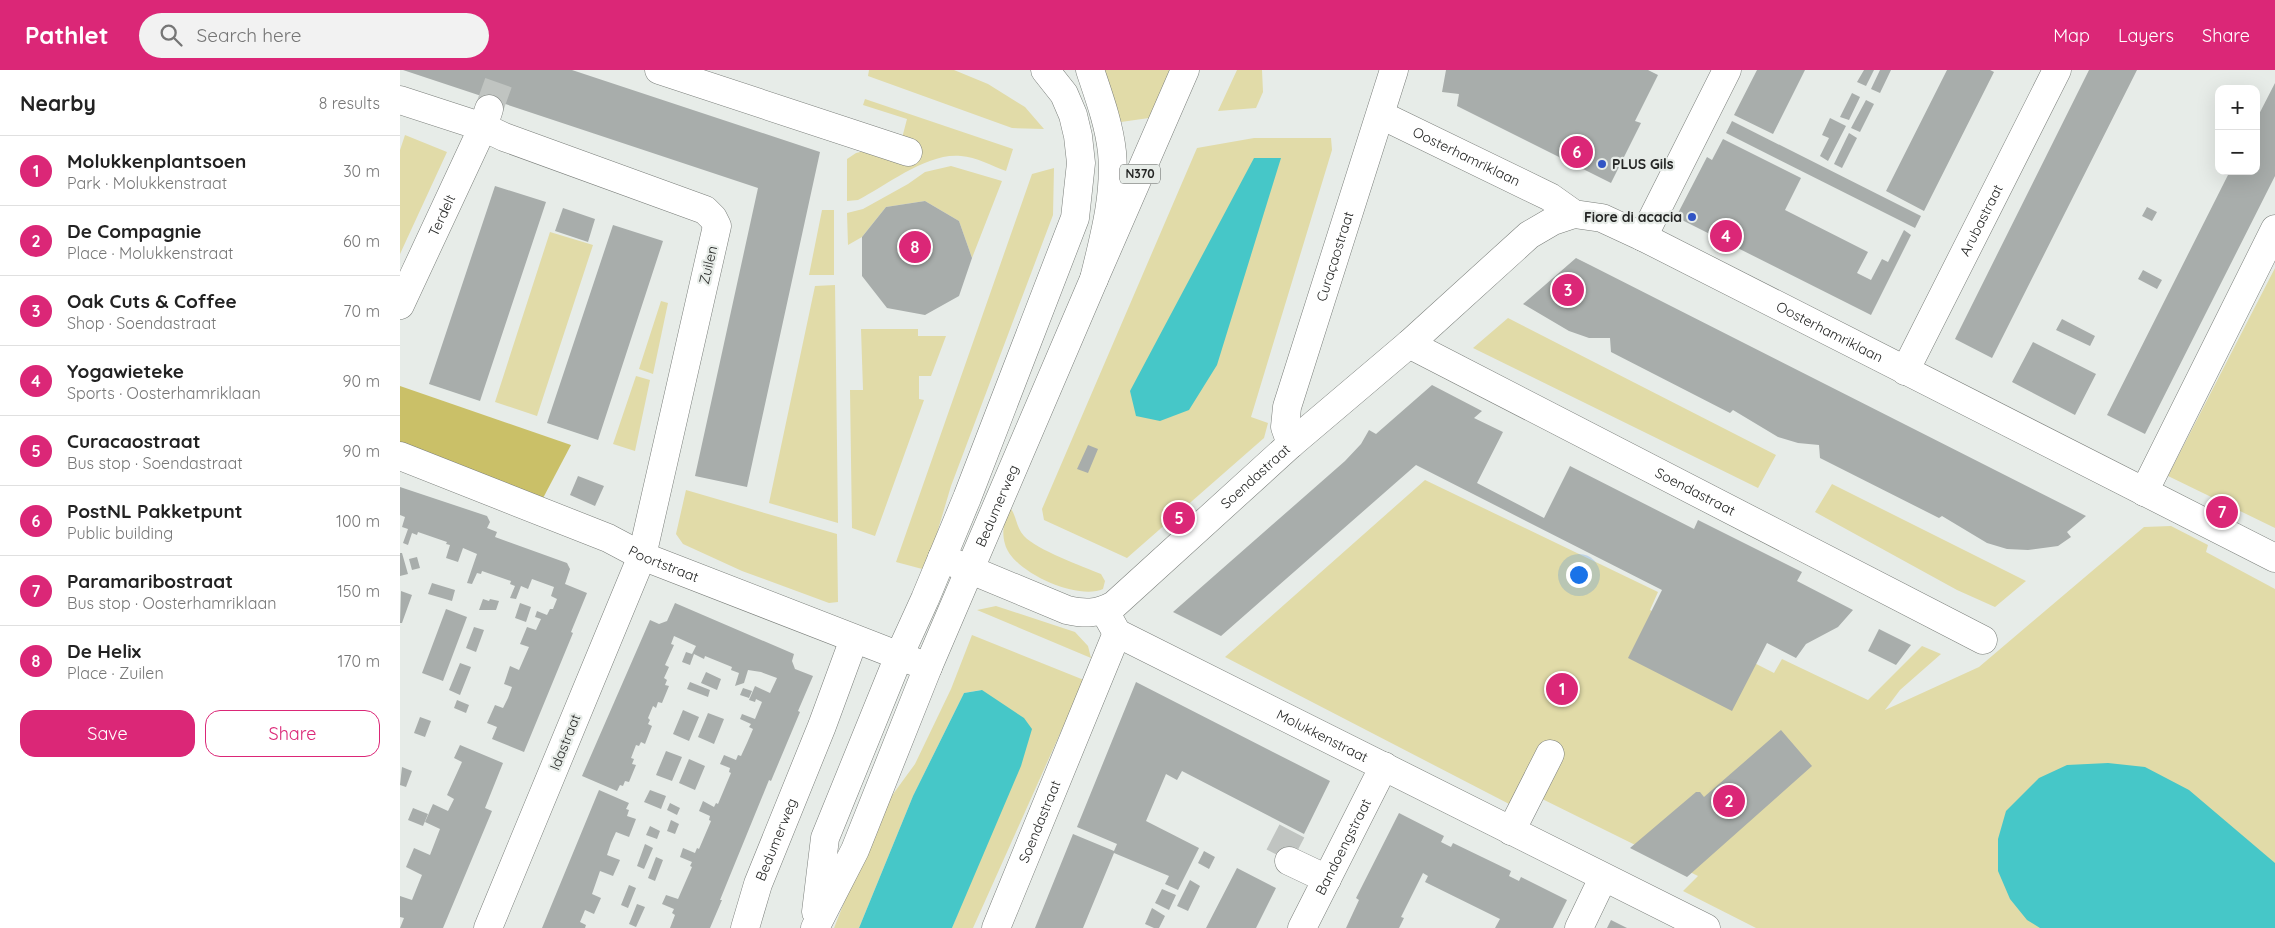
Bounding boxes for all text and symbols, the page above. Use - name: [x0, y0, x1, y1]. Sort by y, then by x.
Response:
- search box: [139, 13, 489, 58]
- text: Pathlet: [25, 20, 109, 50]
- icon: search: [157, 21, 185, 49]
- text: Search here: [197, 23, 301, 47]
- text: Map: [2053, 24, 2090, 47]
- text: Layers: [2118, 24, 2174, 47]
- text: Share: [2202, 24, 2250, 47]
- map controls: [2215, 85, 2260, 175]
- button: +: [2215, 85, 2260, 130]
- text: Nearby: [20, 90, 96, 116]
- text: 8 results: [319, 93, 380, 113]
- street label: Oosterhamriklaan: [1410, 123, 1523, 190]
- button: −: [2215, 130, 2260, 175]
- pin: 6: [1561, 133, 1593, 171]
- text: Molukkenplantsoen: [67, 149, 246, 173]
- place label: PLUS Gils: [1612, 155, 1674, 173]
- marker: PLUS Gils: [1596, 158, 1608, 170]
- text: 1: [33, 161, 39, 181]
- text: 30 m: [343, 161, 380, 181]
- road number: N370: [1120, 165, 1160, 184]
- text: Park · Molukkenstraat: [67, 173, 227, 193]
- street label: Arubastraat: [1956, 181, 2007, 259]
- street label: Terdelt: [424, 191, 459, 239]
- place label: Fiore di acacia: [1584, 208, 1682, 226]
- street label: Curaçaostraat: [1312, 209, 1358, 304]
- marker: Fiore di acacia: [1686, 211, 1698, 223]
- pin: 4: [1710, 217, 1742, 255]
- text: De Compagnie: [67, 219, 202, 243]
- pin: 8: [899, 228, 931, 266]
- text: 2: [31, 231, 41, 251]
- text: 60 m: [343, 231, 380, 251]
- text: Place · Molukkenstraat: [67, 243, 234, 263]
- street label: Zuilen: [695, 244, 721, 286]
- pin: 3: [1552, 271, 1584, 309]
- text: Oak Cuts & Coffee: [67, 289, 237, 313]
- street label: Oosterhamriklaan: [1773, 297, 1886, 366]
- text: 3: [32, 301, 40, 321]
- text: 70 m: [343, 301, 380, 321]
- text: Shop · Soendastraat: [67, 313, 217, 333]
- text: Yogawieteke: [67, 359, 184, 383]
- text: 4: [31, 371, 41, 391]
- text: 90 m: [343, 371, 380, 391]
- text: Sports · Oosterhamriklaan: [67, 383, 261, 403]
- text: Curacaostraat: [67, 429, 200, 453]
- street label: Soendastraat: [1217, 440, 1294, 513]
- text: 5: [31, 441, 41, 461]
- text: 90 m: [343, 441, 380, 461]
- text: Bus stop · Soendastraat: [67, 453, 243, 473]
- street label: Bedumerweg: [971, 462, 1022, 550]
- street label: Soendastraat: [1652, 463, 1739, 520]
- pin: 7: [2206, 493, 2238, 531]
- text: PostNL Pakketpunt: [67, 499, 243, 523]
- pin: 5: [1163, 499, 1195, 537]
- text: 6: [32, 511, 40, 531]
- text: 100 m: [336, 511, 380, 531]
- text: Public building: [67, 523, 173, 543]
- street label: Poortstraat: [625, 541, 701, 586]
- your location: [1566, 562, 1592, 588]
- text: Paramaribostraat: [67, 569, 233, 593]
- text: 7: [32, 581, 40, 601]
- text: 150 m: [337, 581, 380, 601]
- text: Bus stop · Oosterhamriklaan: [67, 593, 276, 613]
- text: De Helix: [67, 639, 141, 663]
- text: 8: [32, 651, 40, 671]
- text: 170 m: [337, 651, 380, 671]
- text: Place · Zuilen: [67, 663, 164, 683]
- pin: 1: [1546, 670, 1578, 708]
- street label: Molukkenstraat: [1273, 705, 1371, 766]
- button: Save: [20, 710, 195, 757]
- button: Share: [205, 710, 380, 757]
- street label: Idastraat: [546, 711, 584, 773]
- street label: Soendastraat: [1015, 777, 1065, 866]
- pin: 2: [1713, 782, 1745, 820]
- street label: Bedumerweg: [751, 795, 801, 883]
- street label: Bandoengstraat: [1311, 795, 1375, 898]

